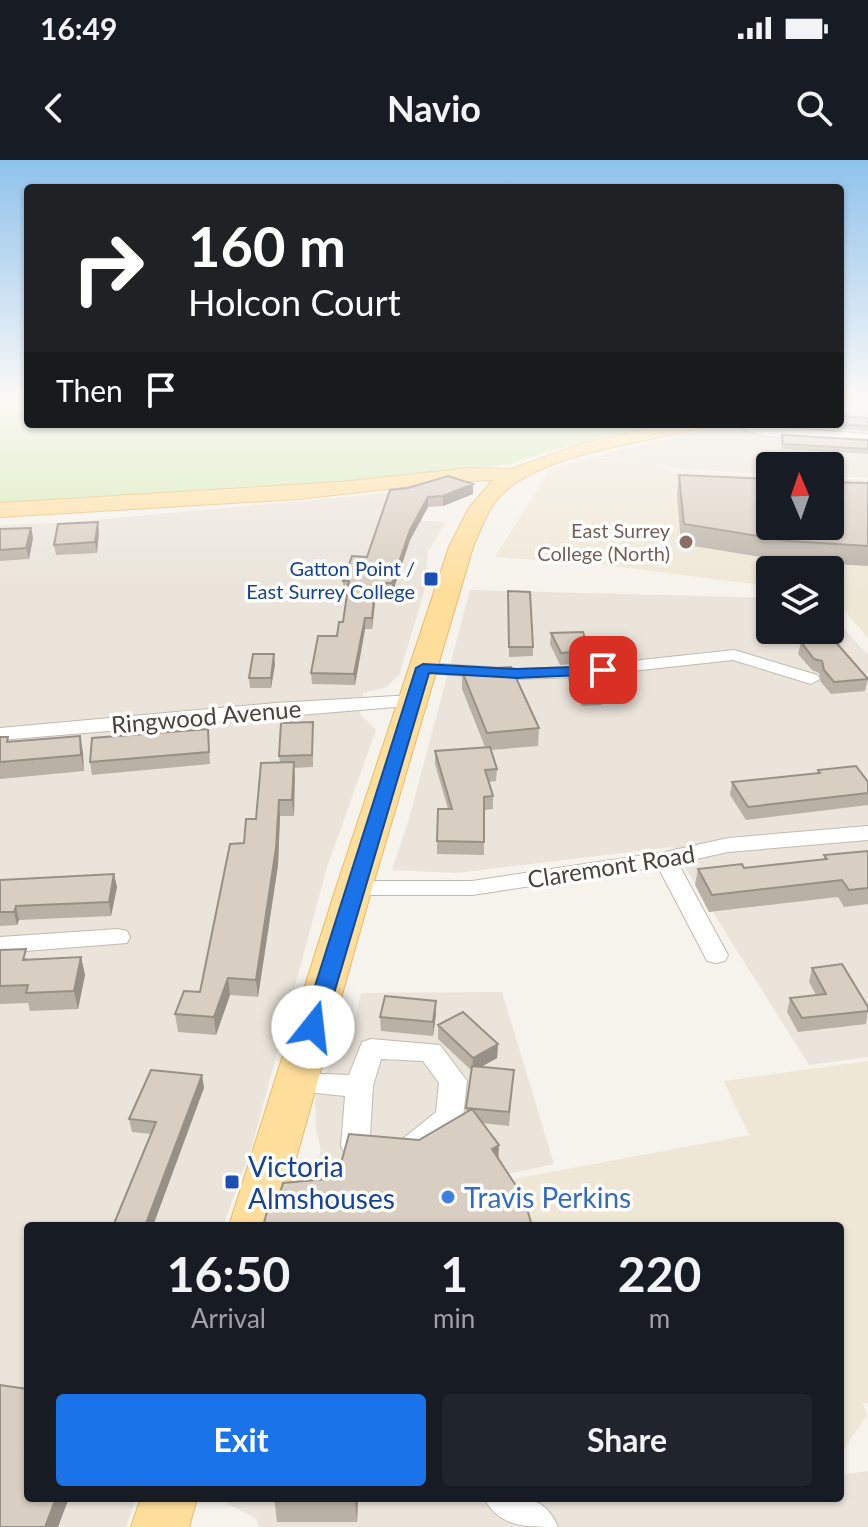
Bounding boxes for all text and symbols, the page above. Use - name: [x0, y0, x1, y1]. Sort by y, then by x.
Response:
- text: 16:49: [40, 10, 117, 46]
- icon: back: [32, 86, 76, 130]
- text: Navio: [387, 86, 481, 130]
- icon: search: [792, 86, 836, 130]
- text: 160 m: [188, 212, 346, 279]
- icon: right: [56, 216, 160, 320]
- text: Holcon Court: [188, 280, 401, 324]
- icon: arrive: [139, 368, 183, 412]
- text: Then: [56, 372, 123, 408]
- north arrow: [756, 452, 844, 540]
- map controls: [756, 452, 844, 644]
- place label: East Surrey College (North): [537, 518, 671, 565]
- marker: East Surrey College (North): [677, 533, 695, 551]
- place label: Gatton Point / East Surrey College: [246, 556, 415, 603]
- button: layers: [756, 556, 844, 644]
- marker: Gatton Point / East Surrey College: [422, 570, 440, 588]
- pin: [569, 636, 637, 704]
- icon: arrive: [581, 648, 625, 692]
- street label: Ringwood Avenue: [110, 693, 302, 739]
- street label: Claremont Road: [525, 838, 697, 894]
- position arrow: [271, 985, 355, 1069]
- place label: Victoria Almshouses: [248, 1149, 395, 1215]
- marker: Victoria Almshouses: [223, 1173, 241, 1191]
- place label: Travis Perkins: [464, 1180, 631, 1214]
- marker: Travis Perkins: [439, 1188, 457, 1206]
- text: 16:50: [167, 1245, 290, 1302]
- text: 1: [440, 1245, 468, 1302]
- text: 220: [618, 1245, 701, 1302]
- text: Arrival: [191, 1302, 266, 1334]
- text: min: [433, 1302, 475, 1334]
- text: m: [649, 1302, 670, 1334]
- button: Exit: [56, 1394, 426, 1486]
- button: Share: [442, 1394, 812, 1486]

